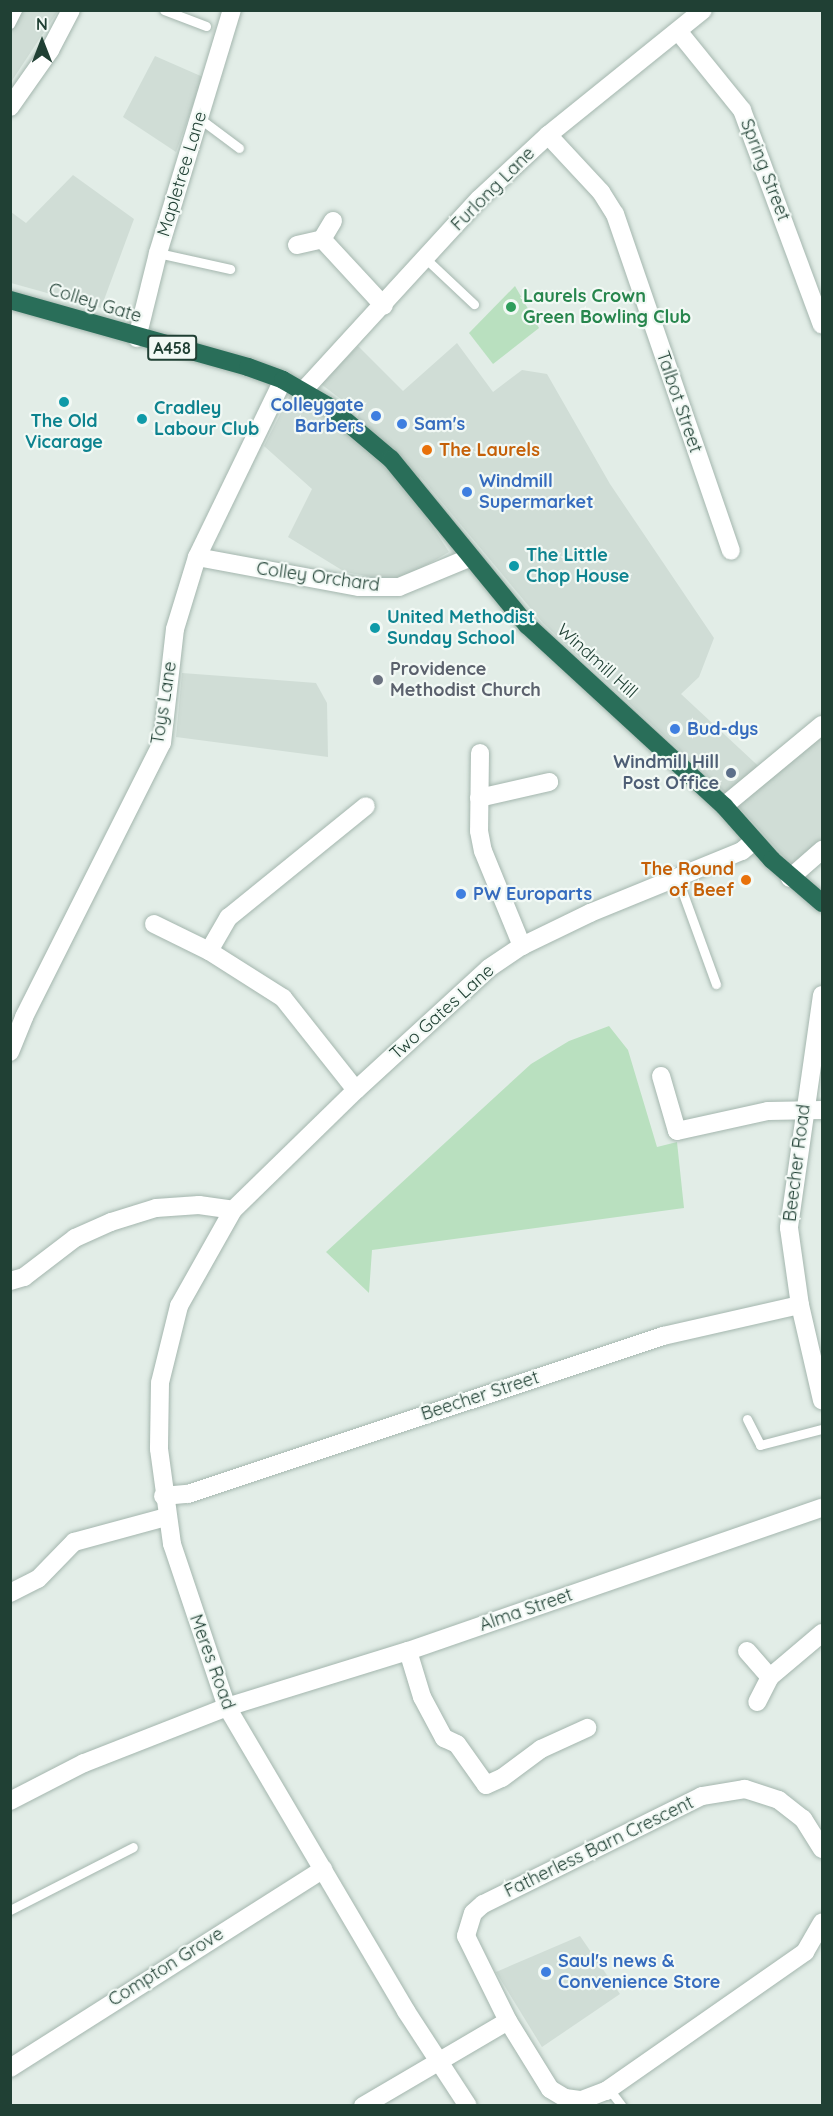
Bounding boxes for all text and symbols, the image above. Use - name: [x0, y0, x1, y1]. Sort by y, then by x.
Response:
- north arrow: [12, 12, 72, 72]
- text: N: [36, 14, 48, 34]
- street label: Mapletree Lane: [153, 109, 211, 239]
- street label: Spring Street: [736, 116, 794, 224]
- street label: Furlong Lane: [447, 143, 539, 235]
- street label: Colley Gate: [46, 279, 144, 327]
- place label: Laurels Crown Green Bowling Club: [523, 286, 691, 328]
- marker: Laurels Crown Green Bowling Club: [504, 300, 518, 314]
- road number: A458: [146, 335, 198, 361]
- street label: Talbot Street: [652, 348, 706, 456]
- marker: The Old Vicarage: [57, 395, 71, 409]
- place label: Colleygate Barbers: [271, 395, 364, 438]
- place label: Cradley Labour Club: [154, 398, 259, 440]
- marker: Colleygate Barbers: [369, 409, 383, 423]
- place label: The Old Vicarage: [25, 411, 103, 454]
- marker: Cradley Labour Club: [135, 412, 149, 426]
- place label: Sam's: [414, 413, 465, 435]
- marker: Sam's: [395, 417, 409, 431]
- place label: The Laurels: [439, 439, 540, 461]
- marker: The Laurels: [420, 443, 434, 457]
- place label: Windmill Supermarket: [479, 471, 594, 514]
- marker: Windmill Supermarket: [460, 485, 474, 499]
- place label: The Little Chop House: [526, 545, 629, 588]
- street label: Colley Orchard: [255, 558, 381, 596]
- marker: The Little Chop House: [507, 559, 521, 573]
- place label: United Methodist Sunday School: [387, 607, 535, 650]
- street label: Windmill Hill: [552, 619, 642, 703]
- marker: United Methodist Sunday School: [368, 621, 382, 635]
- place label: Providence Methodist Church: [390, 659, 541, 702]
- street label: Toys Lane: [147, 660, 181, 746]
- marker: Providence Methodist Church: [371, 673, 385, 687]
- place label: Bud-dys: [687, 718, 758, 740]
- marker: Bud-dys: [668, 722, 682, 736]
- place label: Windmill Hill Post Office: [613, 752, 719, 795]
- marker: Windmill Hill Post Office: [724, 766, 738, 780]
- place label: The Round of Beef: [640, 859, 734, 902]
- marker: The Round of Beef: [739, 873, 753, 887]
- place label: PW Europarts: [473, 883, 592, 905]
- marker: PW Europarts: [454, 887, 468, 901]
- street label: Two Gates Lane: [386, 960, 498, 1064]
- street label: Beecher Road: [779, 1103, 815, 1223]
- street label: Beecher Street: [418, 1367, 542, 1425]
- street label: Alma Street: [477, 1584, 575, 1636]
- street label: Meres Road: [185, 1611, 239, 1713]
- street label: Fatherless Barn Crescent: [501, 1792, 697, 1902]
- street label: Compton Grove: [104, 1923, 228, 2011]
- place label: Saul's news & Convenience Store: [558, 1951, 720, 1994]
- marker: Saul's news & Convenience Store: [539, 1965, 553, 1979]

